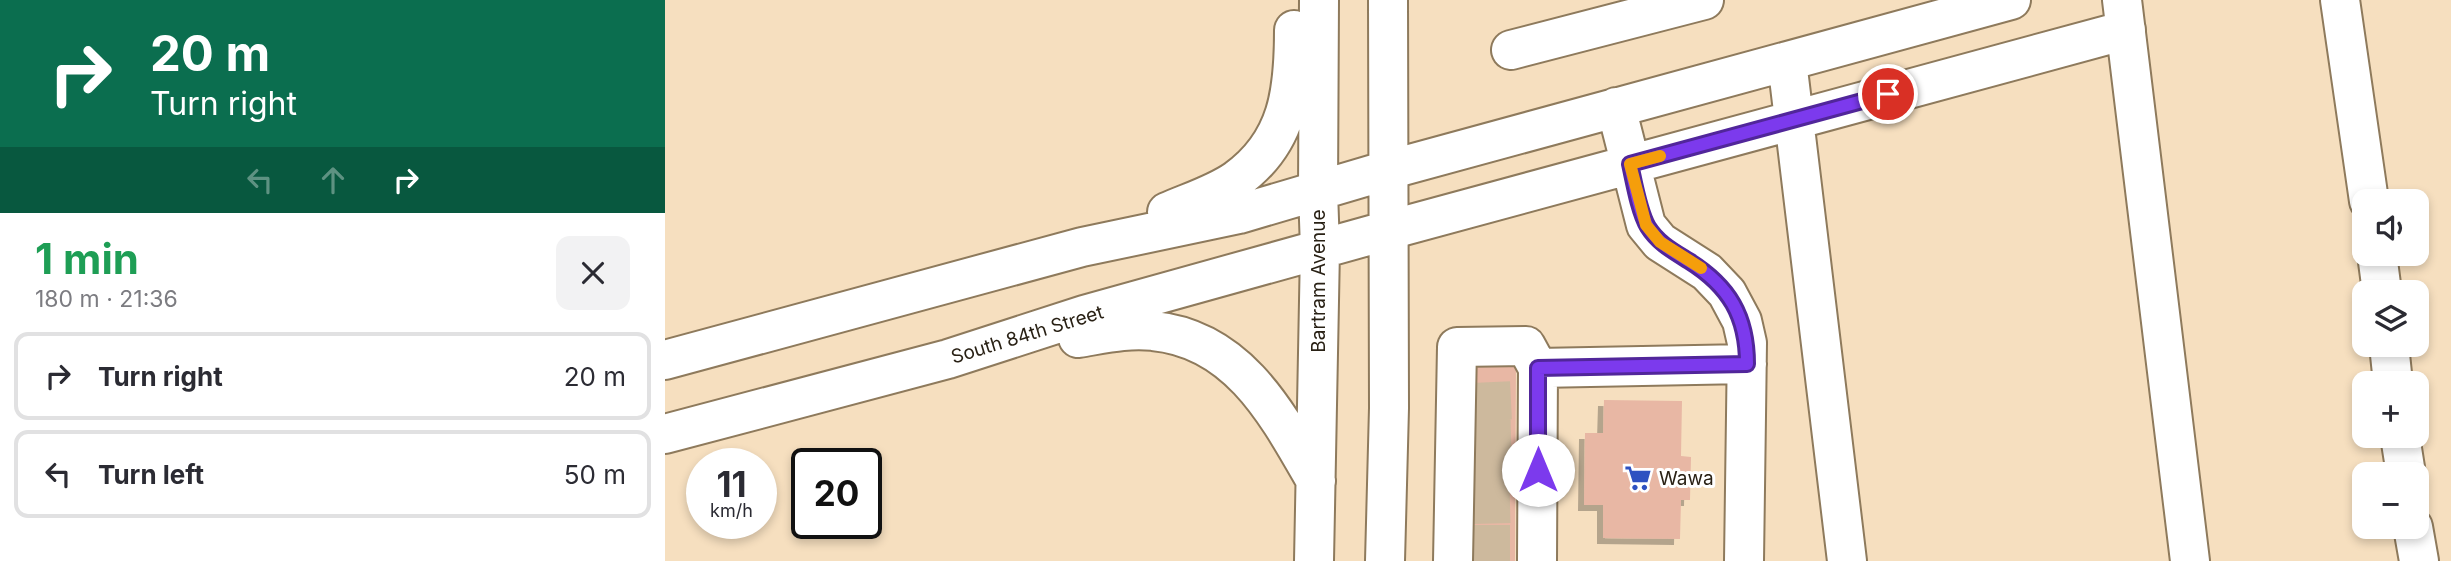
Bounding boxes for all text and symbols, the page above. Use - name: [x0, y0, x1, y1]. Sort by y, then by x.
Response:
- text: 20 m: [150, 24, 270, 83]
- icon: right: [35, 28, 126, 119]
- pin: [1858, 64, 1918, 124]
- icon: arrive: [1869, 75, 1907, 113]
- text: Turn right: [150, 84, 297, 123]
- icon: left: [241, 161, 279, 199]
- icon: ahead: [314, 161, 352, 199]
- icon: right: [387, 161, 425, 199]
- map controls: [2352, 189, 2429, 539]
- button: sound: [2352, 189, 2429, 266]
- street label: Bartram Avenue: [1307, 209, 1330, 353]
- text: 1 min: [35, 233, 139, 284]
- button: close: [556, 236, 630, 310]
- button: layers: [2352, 280, 2429, 357]
- text: 180 m · 21:36: [35, 285, 178, 313]
- street label: South 84th Street: [948, 300, 1106, 369]
- icon: right: [39, 357, 77, 395]
- text: Turn right: [98, 361, 223, 392]
- text: 20 m: [564, 361, 626, 392]
- button: +: [2352, 371, 2429, 448]
- position arrow: [1501, 433, 1575, 507]
- speed limit sign: 20: [791, 448, 882, 539]
- icon: left: [39, 455, 77, 493]
- text: Turn left: [98, 459, 204, 490]
- text: 50 m: [564, 459, 626, 490]
- button: −: [2352, 462, 2429, 539]
- text: 11: [716, 463, 747, 505]
- supermarket icon: Wawa: [1623, 463, 1653, 493]
- place label: Wawa: [1659, 467, 1714, 490]
- text: km/h: [710, 500, 753, 521]

